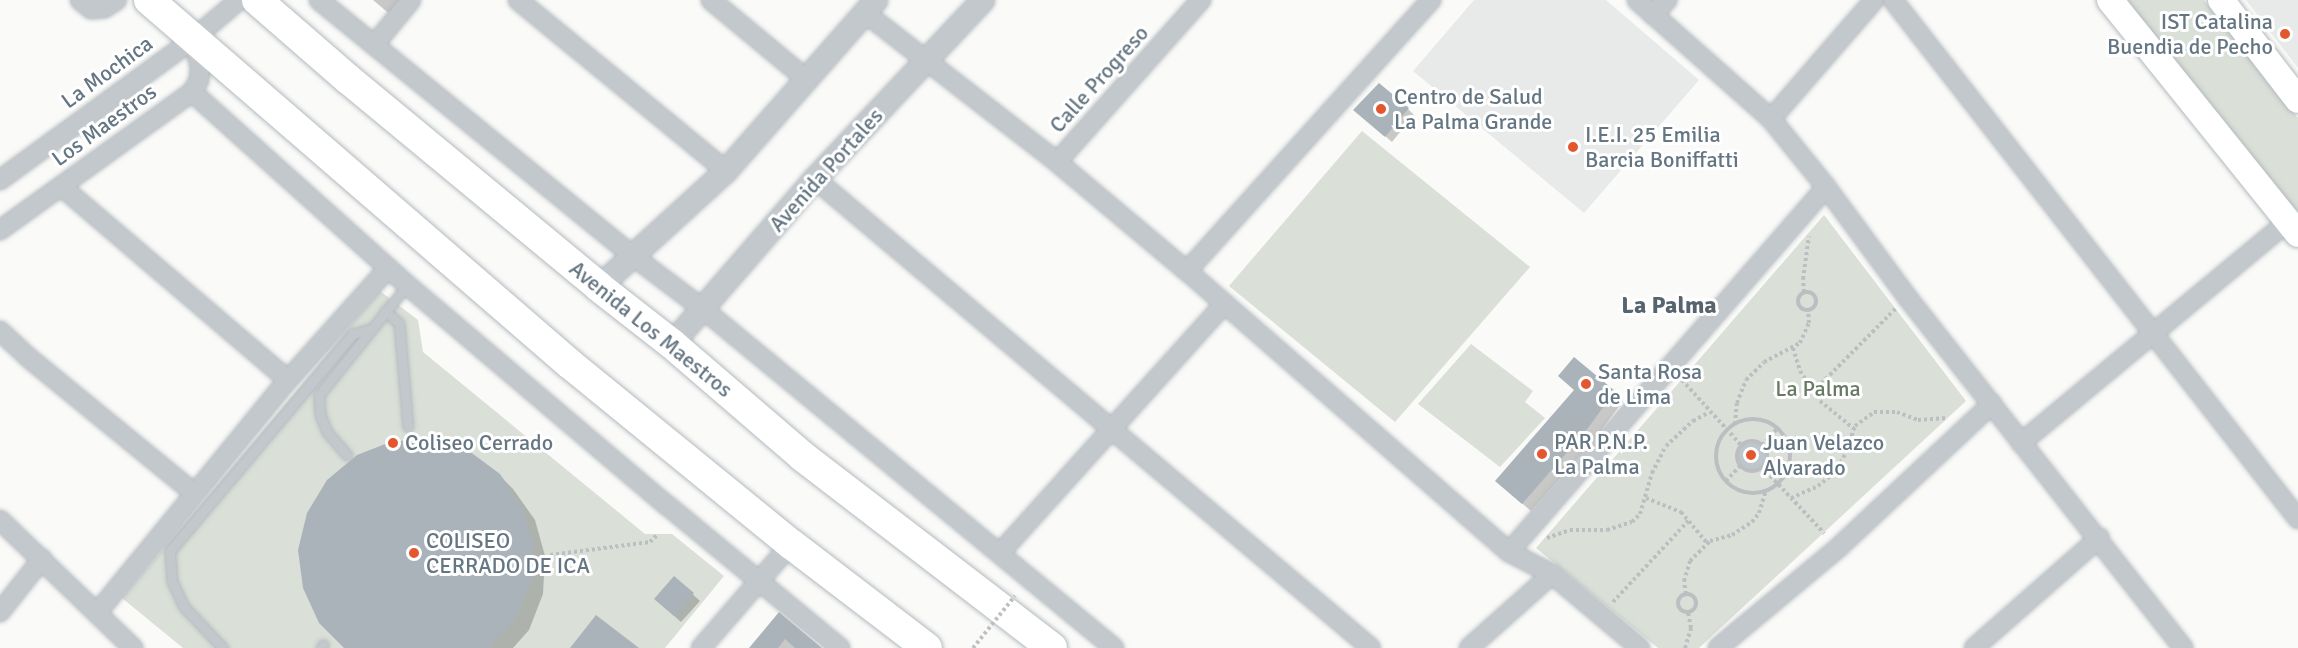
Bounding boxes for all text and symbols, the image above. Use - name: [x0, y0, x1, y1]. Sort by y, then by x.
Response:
- place label: IST Catalina Buendia de Pecho: [2107, 8, 2273, 60]
- street label: Calle Progreso: [1044, 20, 1154, 138]
- marker: IST Catalina Buendia de Pecho: [2278, 27, 2292, 41]
- street label: La Mochica: [56, 30, 158, 114]
- street label: Los Maestros: [47, 78, 161, 172]
- place label: Centro de Salud La Palma Grande: [1394, 83, 1552, 134]
- marker: Centro de Salud La Palma Grande: [1372, 100, 1390, 118]
- street label: Avenida Portales: [764, 103, 888, 237]
- place label: I.E.I. 25 Emilia Barcia Boniffatti: [1585, 121, 1739, 172]
- marker: I.E.I. 25 Emilia Barcia Boniffatti: [1566, 140, 1580, 154]
- street label: Avenida Los Maestros: [564, 255, 738, 403]
- district label: La Palma: [1621, 292, 1717, 320]
- place label: Santa Rosa de Lima: [1598, 358, 1702, 410]
- park label: La Palma: [1775, 376, 1861, 402]
- marker: Santa Rosa de Lima: [1579, 377, 1593, 391]
- place label: PAR P.N.P. La Palma: [1554, 428, 1648, 480]
- place label: Juan Velazco Alvarado: [1763, 429, 1884, 481]
- place label: Coliseo Cerrado: [405, 430, 553, 456]
- marker: Coliseo Cerrado: [386, 436, 400, 450]
- marker: PAR P.N.P. La Palma: [1535, 447, 1549, 461]
- marker: Juan Velazco Alvarado: [1744, 448, 1758, 462]
- place label: COLISEO CERRADO DE ICA: [426, 527, 590, 578]
- marker: COLISEO CERRADO DE ICA: [407, 546, 421, 560]

